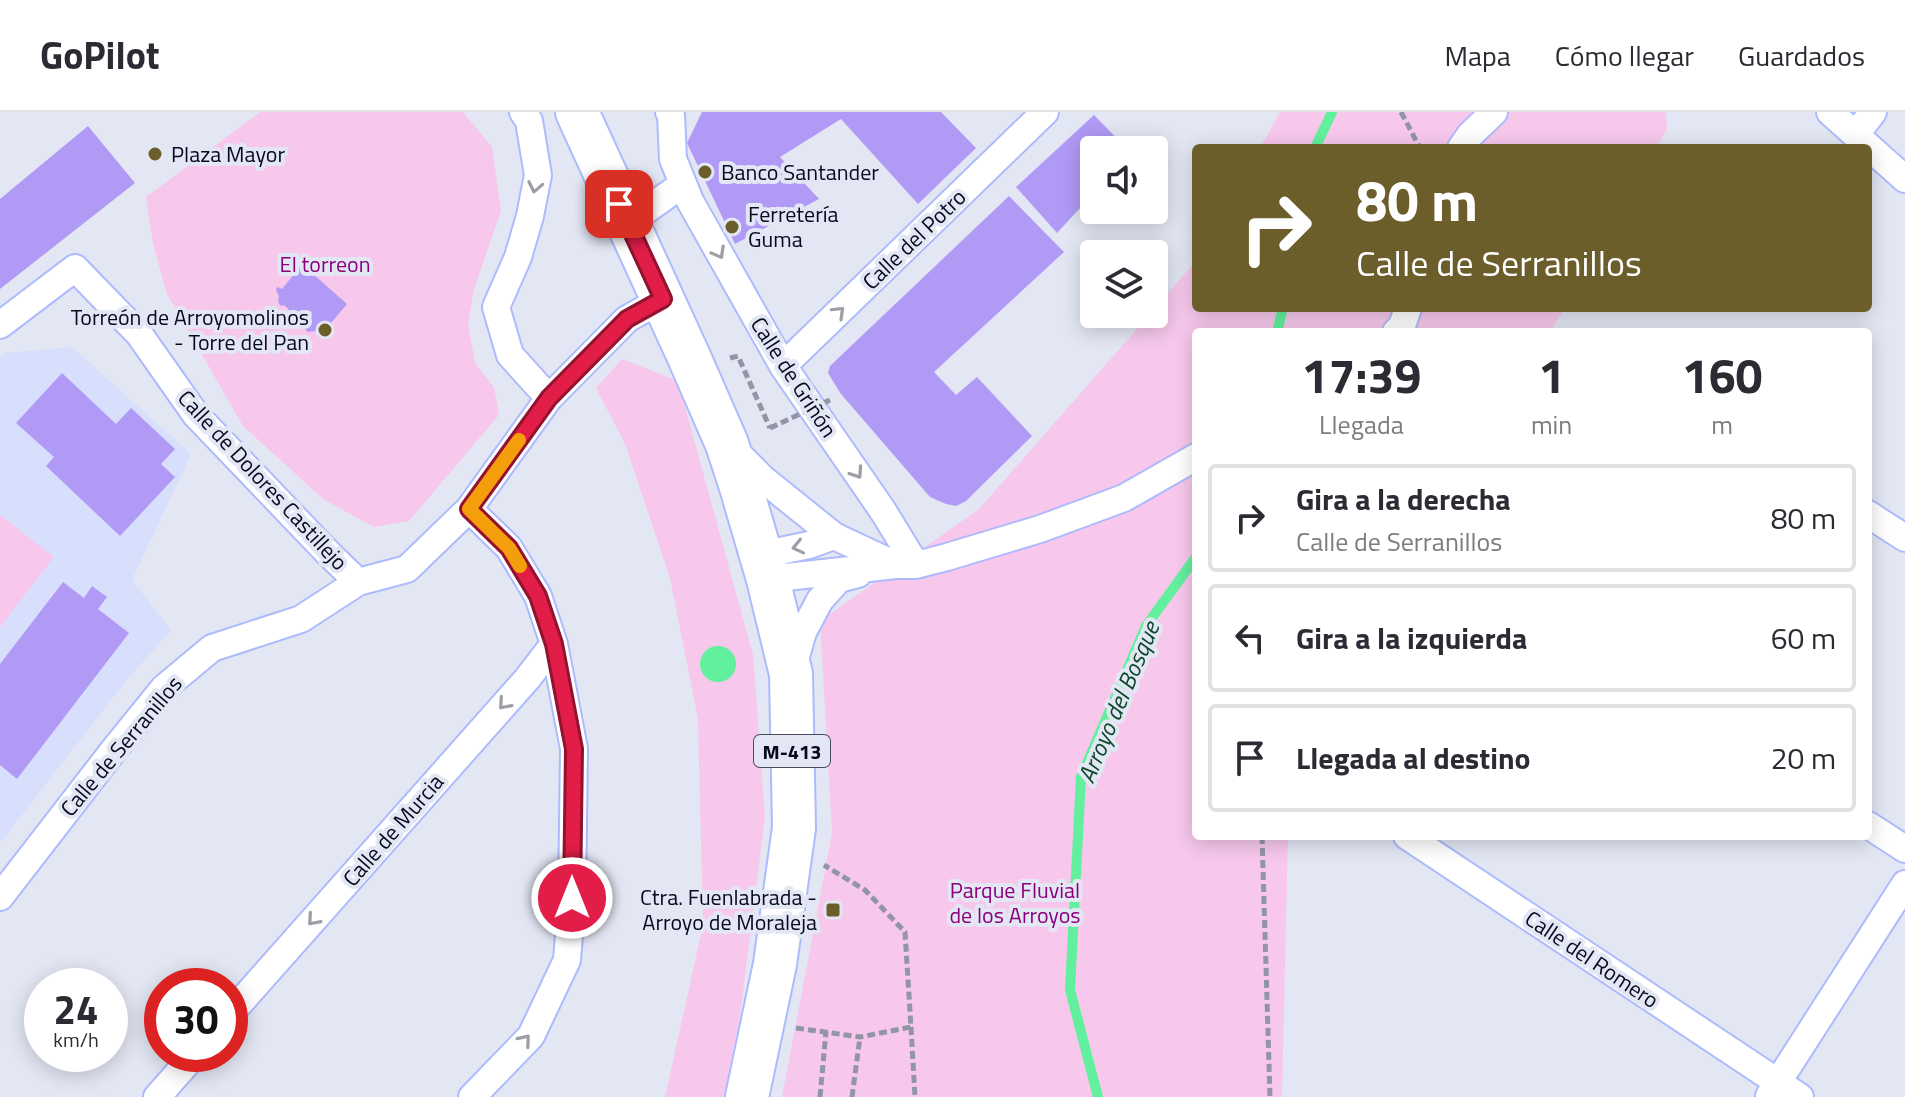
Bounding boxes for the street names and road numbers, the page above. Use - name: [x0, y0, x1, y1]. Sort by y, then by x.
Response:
- street label: Calle del Potro: [854, 181, 974, 297]
- street label: Calle de Griñón: [742, 310, 846, 444]
- street label: Calle de Dolores Castillejo: [170, 382, 356, 578]
- street label: Calle de Serranillos: [52, 668, 190, 824]
- road number: M-413: [754, 735, 830, 767]
- street label: Calle de Murcia: [334, 766, 452, 894]
- street label: Calle del Romero: [1518, 901, 1666, 1017]

